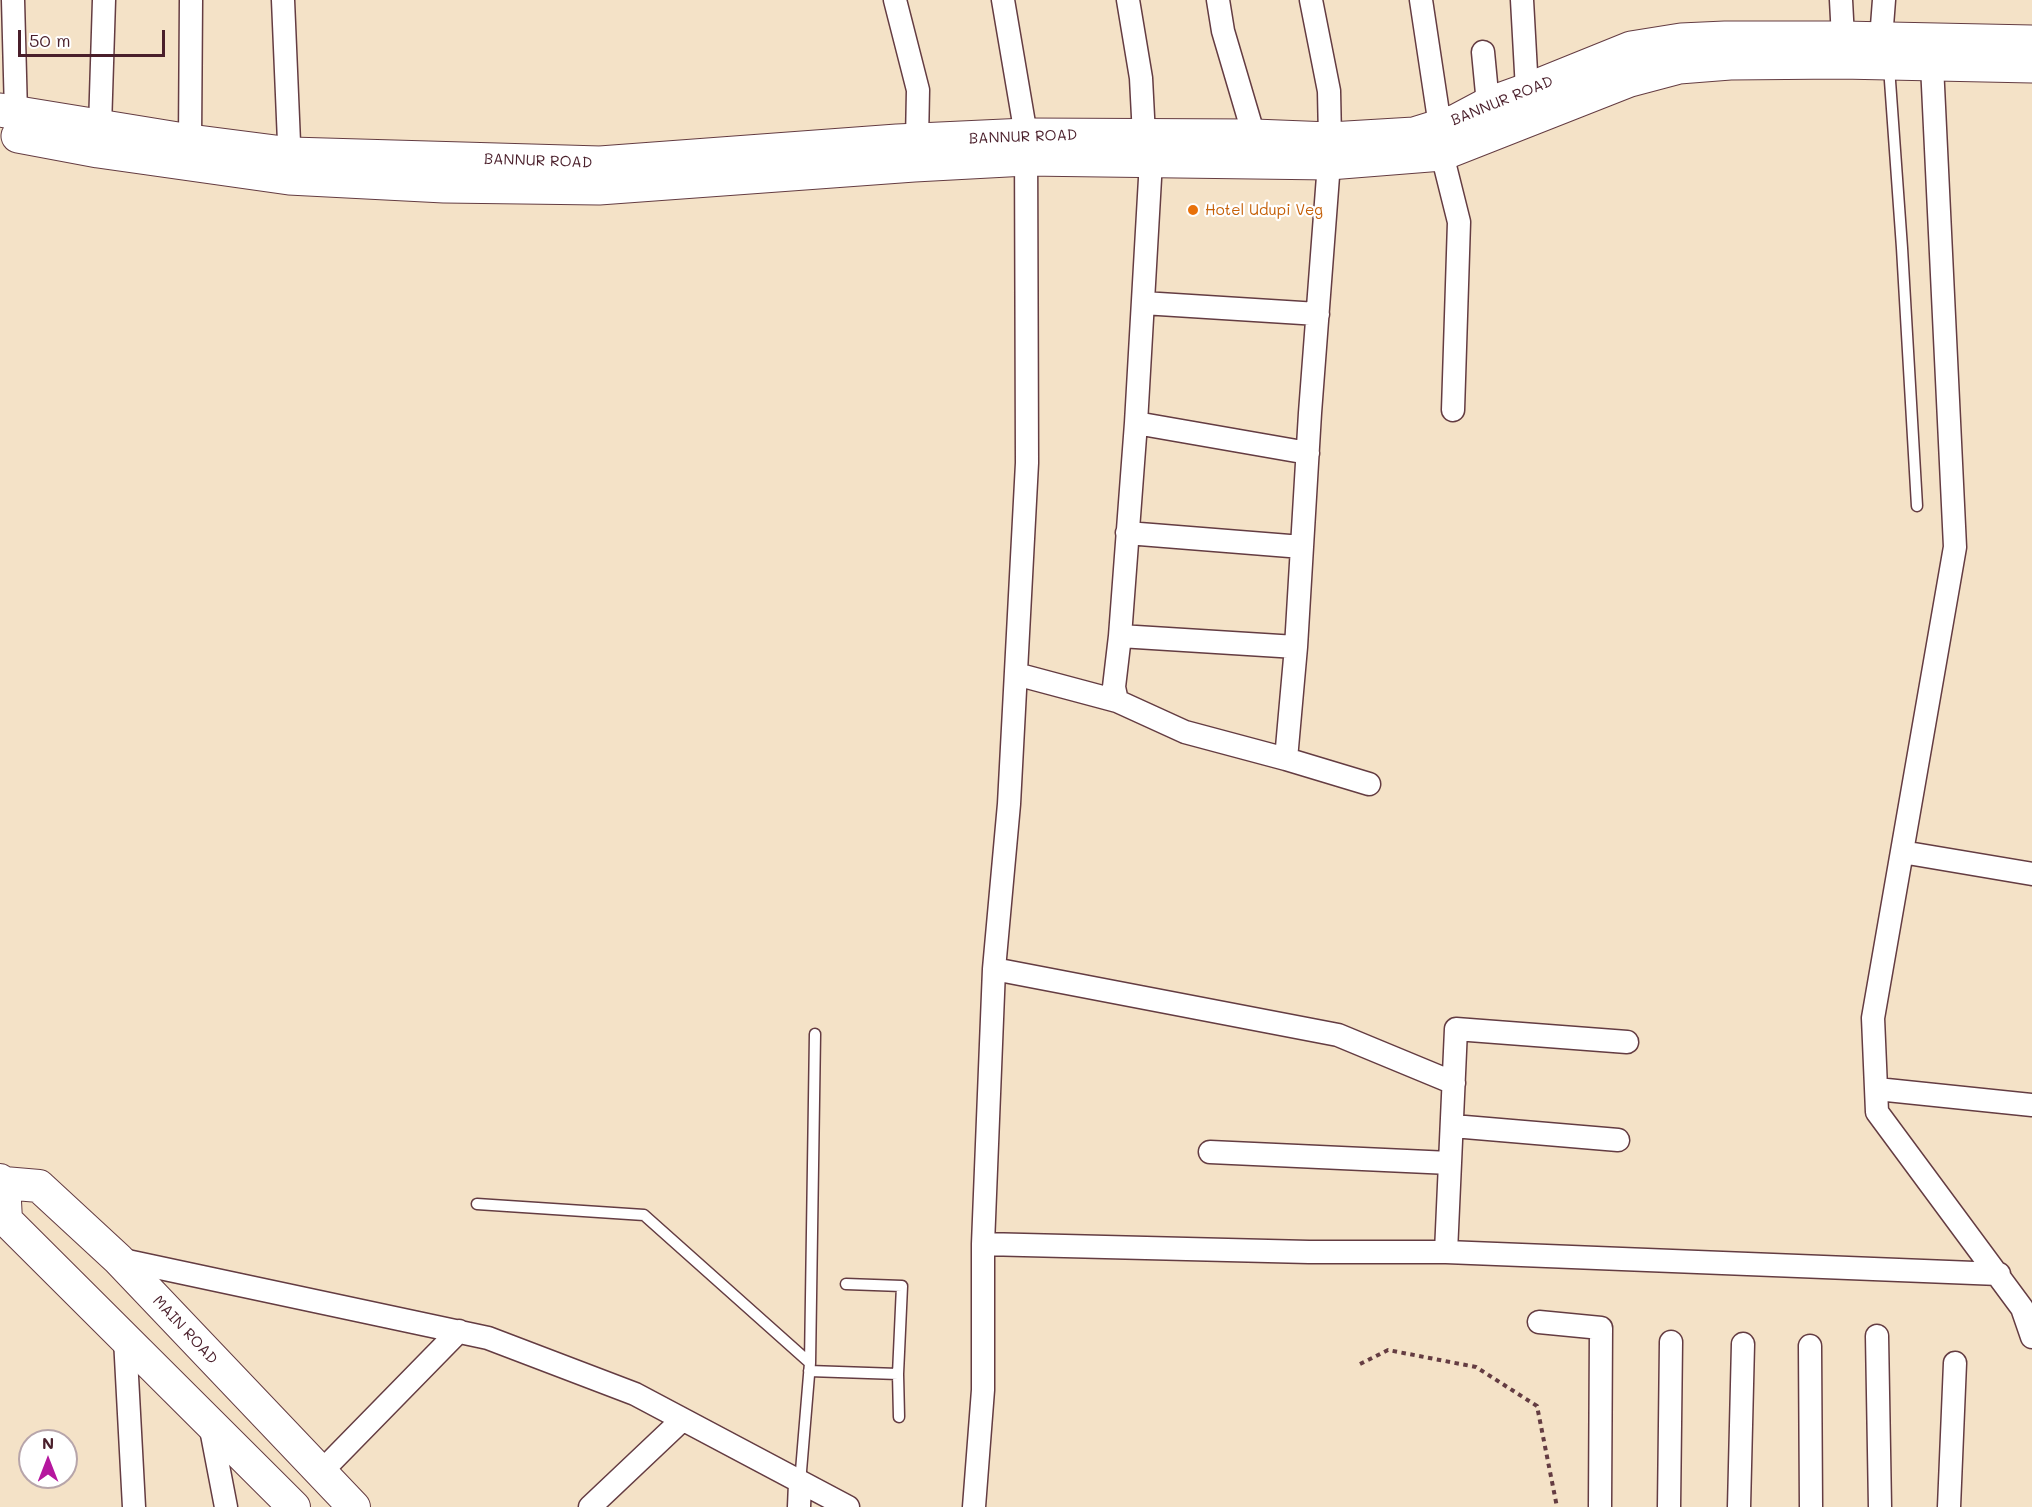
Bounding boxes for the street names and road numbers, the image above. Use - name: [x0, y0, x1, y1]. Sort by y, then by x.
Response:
- street label: BANNUR ROAD: [1448, 72, 1556, 130]
- street label: BANNUR ROAD: [969, 126, 1077, 148]
- street label: BANNUR ROAD: [484, 150, 592, 172]
- street label: MAIN ROAD: [149, 1292, 221, 1368]

